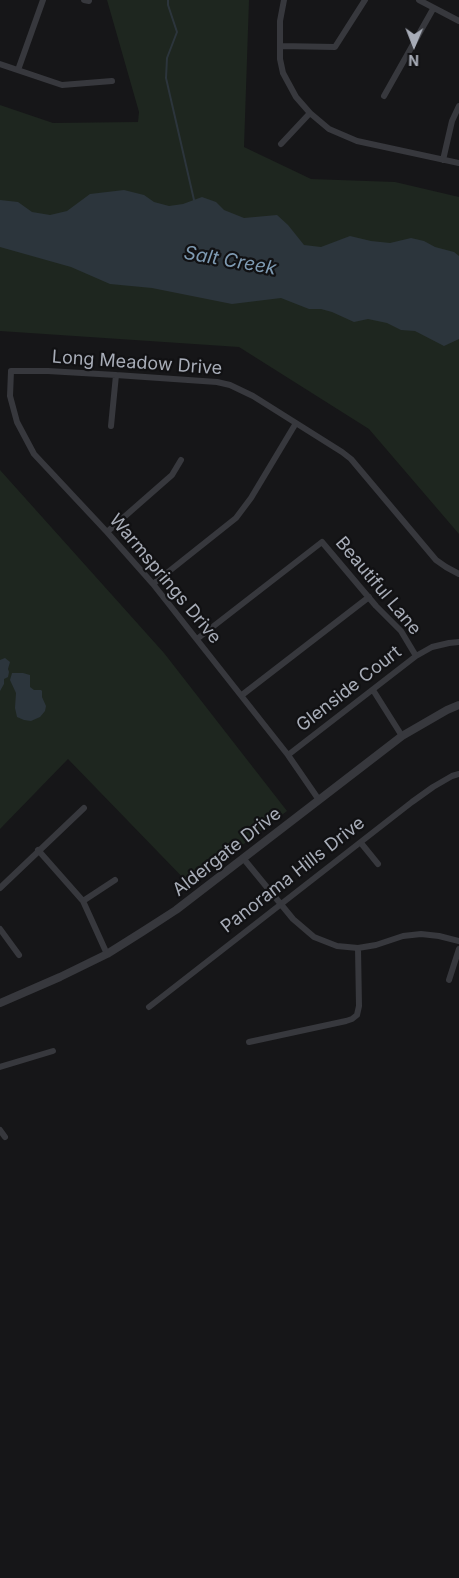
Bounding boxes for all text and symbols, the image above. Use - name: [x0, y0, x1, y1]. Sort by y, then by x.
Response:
- north arrow: [389, 20, 439, 70]
- text: N: [408, 52, 419, 69]
- water label: Salt Creek: [182, 242, 278, 280]
- street label: Long Meadow Drive: [51, 346, 223, 380]
- street label: Warmsprings Drive: [104, 510, 226, 648]
- street label: Beautiful Lane: [331, 532, 425, 640]
- street label: Glenside Court: [292, 641, 406, 737]
- street label: Aldergate Drive: [168, 803, 286, 901]
- street label: Panorama Hills Drive: [217, 812, 369, 938]

